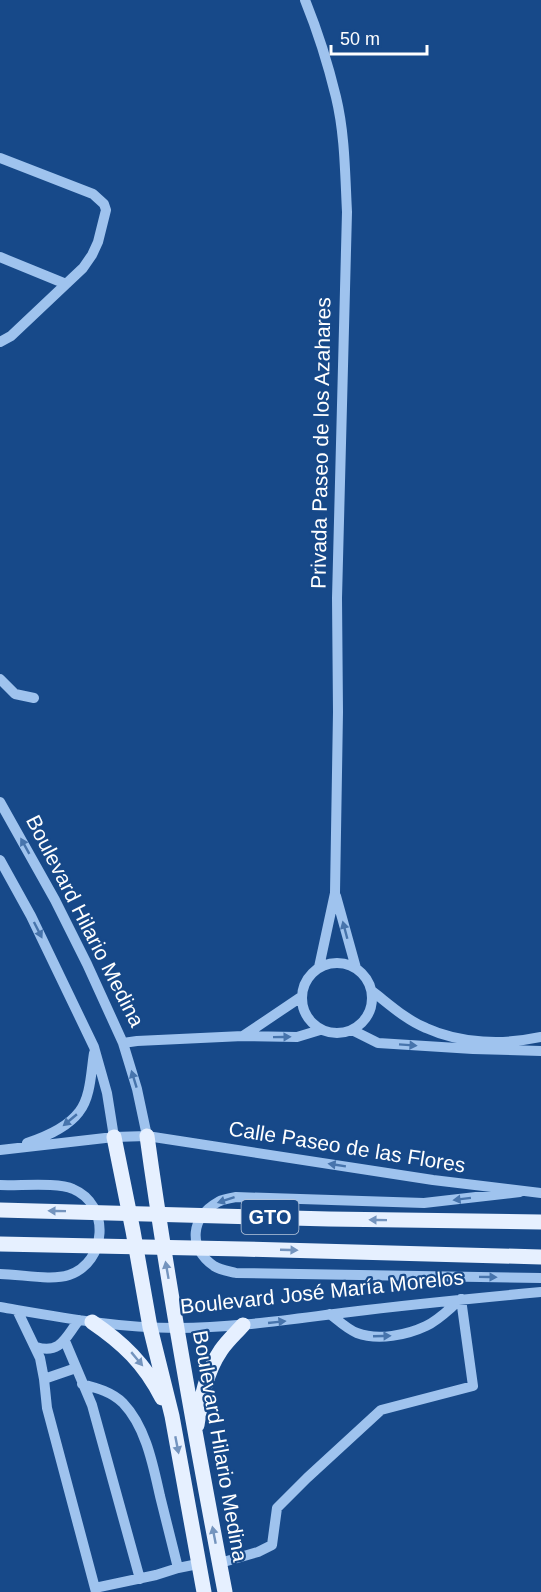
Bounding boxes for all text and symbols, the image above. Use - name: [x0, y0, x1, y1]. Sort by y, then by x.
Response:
- scale bar: [331, 18, 427, 56]
- text: 50 m: [340, 29, 380, 49]
- street label: Privada Paseo de los Azahares: [306, 297, 335, 589]
- street label: Boulevard Hilario Medina: [22, 811, 149, 1031]
- one-way arrow: [20, 837, 30, 854]
- one-way arrow: [32, 921, 42, 939]
- one-way arrow: [340, 921, 350, 939]
- one-way arrow: [272, 1032, 291, 1042]
- one-way arrow: [398, 1041, 417, 1050]
- one-way arrow: [129, 1070, 138, 1088]
- one-way arrow: [63, 1113, 78, 1126]
- street label: Calle Paseo de las Flores: [227, 1116, 467, 1177]
- one-way arrow: [328, 1161, 347, 1170]
- one-way arrow: [452, 1194, 471, 1203]
- one-way arrow: [217, 1196, 235, 1205]
- road number: GTO: [242, 1200, 298, 1234]
- one-way arrow: [47, 1206, 66, 1216]
- one-way arrow: [368, 1215, 387, 1225]
- one-way arrow: [280, 1245, 299, 1255]
- one-way arrow: [162, 1261, 171, 1280]
- street label: Boulevard José María Morelos: [179, 1265, 465, 1318]
- one-way arrow: [478, 1272, 497, 1282]
- one-way arrow: [268, 1317, 287, 1327]
- street label: Boulevard Hilario Medina: [189, 1328, 252, 1564]
- one-way arrow: [373, 1331, 392, 1341]
- one-way arrow: [130, 1351, 143, 1367]
- one-way arrow: [173, 1436, 182, 1455]
- one-way arrow: [209, 1525, 218, 1544]

